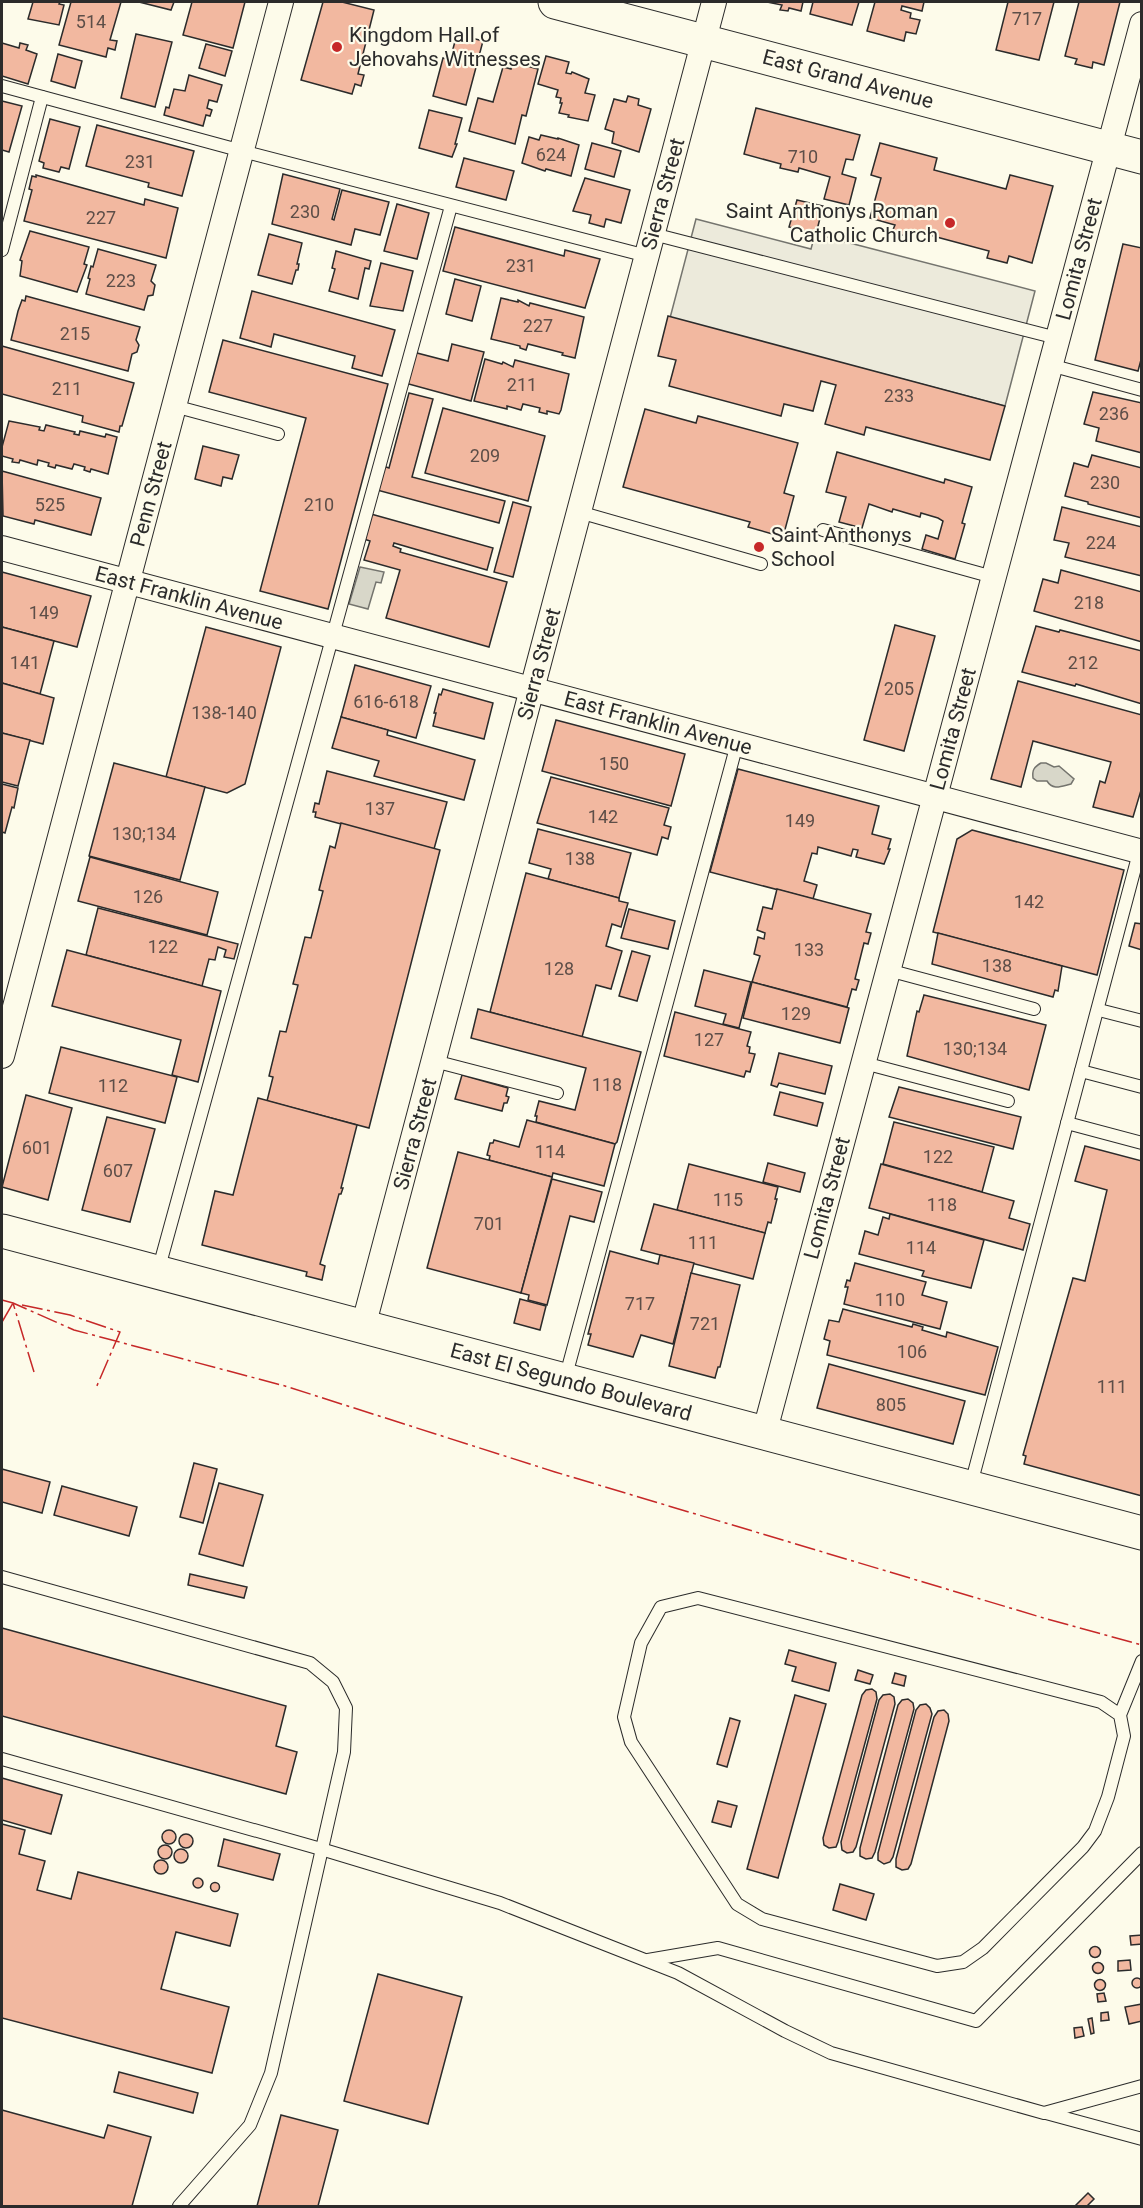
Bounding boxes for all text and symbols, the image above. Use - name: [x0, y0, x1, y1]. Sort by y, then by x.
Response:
- house number: 717: [1012, 8, 1042, 29]
- house number: 514: [76, 11, 106, 32]
- place label: Kingdom Hall of Jehovahs Witnesses: [349, 23, 541, 71]
- marker: Kingdom Hall of Jehovahs Witnesses: [330, 40, 344, 54]
- street label: East Grand Avenue: [760, 45, 936, 113]
- street label: Sierra Street: [637, 135, 689, 252]
- house number: 624: [536, 144, 566, 165]
- house number: 710: [788, 146, 818, 167]
- house number: 231: [125, 151, 155, 172]
- street label: Lomita Street: [1051, 195, 1107, 323]
- place label: Saint Anthonys Roman Catholic Church: [726, 199, 938, 247]
- house number: 230: [290, 201, 320, 222]
- house number: 227: [86, 207, 116, 228]
- marker: Saint Anthonys Roman Catholic Church: [943, 216, 957, 230]
- house number: 231: [506, 255, 536, 276]
- house number: 223: [106, 270, 136, 291]
- house number: 227: [523, 315, 553, 336]
- house number: 215: [60, 323, 90, 344]
- house number: 211: [507, 374, 537, 395]
- house number: 211: [52, 378, 82, 399]
- house number: 233: [884, 385, 914, 406]
- house number: 236: [1099, 403, 1129, 424]
- street label: Penn Street: [125, 439, 177, 549]
- house number: 209: [470, 445, 500, 466]
- house number: 230: [1090, 472, 1120, 493]
- house number: 525: [35, 494, 65, 515]
- house number: 210: [304, 494, 334, 515]
- place label: Saint Anthonys School: [771, 523, 912, 571]
- house number: 224: [1086, 532, 1116, 553]
- marker: Saint Anthonys School: [752, 540, 766, 554]
- street label: East Franklin Avenue: [92, 561, 286, 635]
- house number: 218: [1074, 592, 1104, 613]
- house number: 149: [29, 602, 59, 623]
- street label: Sierra Street: [513, 605, 565, 722]
- house number: 141: [10, 652, 40, 673]
- house number: 212: [1068, 652, 1098, 673]
- street label: Lomita Street: [925, 665, 981, 793]
- house number: 205: [884, 678, 914, 699]
- street label: East Franklin Avenue: [561, 686, 755, 760]
- house number: 616-618: [353, 691, 419, 712]
- house number: 138-140: [191, 702, 257, 723]
- house number: 150: [599, 753, 629, 774]
- house number: 137: [365, 798, 395, 819]
- house number: 142: [588, 806, 618, 827]
- house number: 149: [785, 810, 815, 831]
- house number: 130;134: [112, 823, 176, 844]
- house number: 138: [565, 848, 595, 869]
- house number: 126: [133, 886, 163, 907]
- house number: 142: [1014, 891, 1044, 912]
- house number: 122: [148, 936, 178, 957]
- house number: 133: [794, 939, 824, 960]
- house number: 138: [982, 955, 1012, 976]
- house number: 128: [544, 958, 574, 979]
- house number: 129: [781, 1003, 811, 1024]
- house number: 127: [694, 1029, 724, 1050]
- house number: 130;134: [943, 1038, 1007, 1059]
- house number: 118: [592, 1074, 622, 1095]
- house number: 112: [98, 1075, 128, 1096]
- street label: Sierra Street: [389, 1075, 441, 1192]
- street label: Lomita Street: [799, 1134, 855, 1262]
- house number: 601: [22, 1137, 52, 1158]
- house number: 114: [535, 1141, 565, 1162]
- house number: 122: [923, 1146, 953, 1167]
- house number: 607: [103, 1160, 133, 1181]
- house number: 115: [713, 1189, 743, 1210]
- house number: 118: [927, 1194, 957, 1215]
- house number: 701: [474, 1213, 504, 1234]
- house number: 111: [688, 1232, 718, 1253]
- house number: 114: [906, 1237, 936, 1258]
- house number: 110: [875, 1289, 905, 1310]
- house number: 717: [625, 1293, 655, 1314]
- house number: 721: [690, 1313, 720, 1334]
- street label: East El Segundo Boulevard: [448, 1338, 694, 1426]
- house number: 106: [897, 1341, 927, 1362]
- house number: 111: [1097, 1376, 1127, 1397]
- house number: 805: [876, 1394, 906, 1415]

